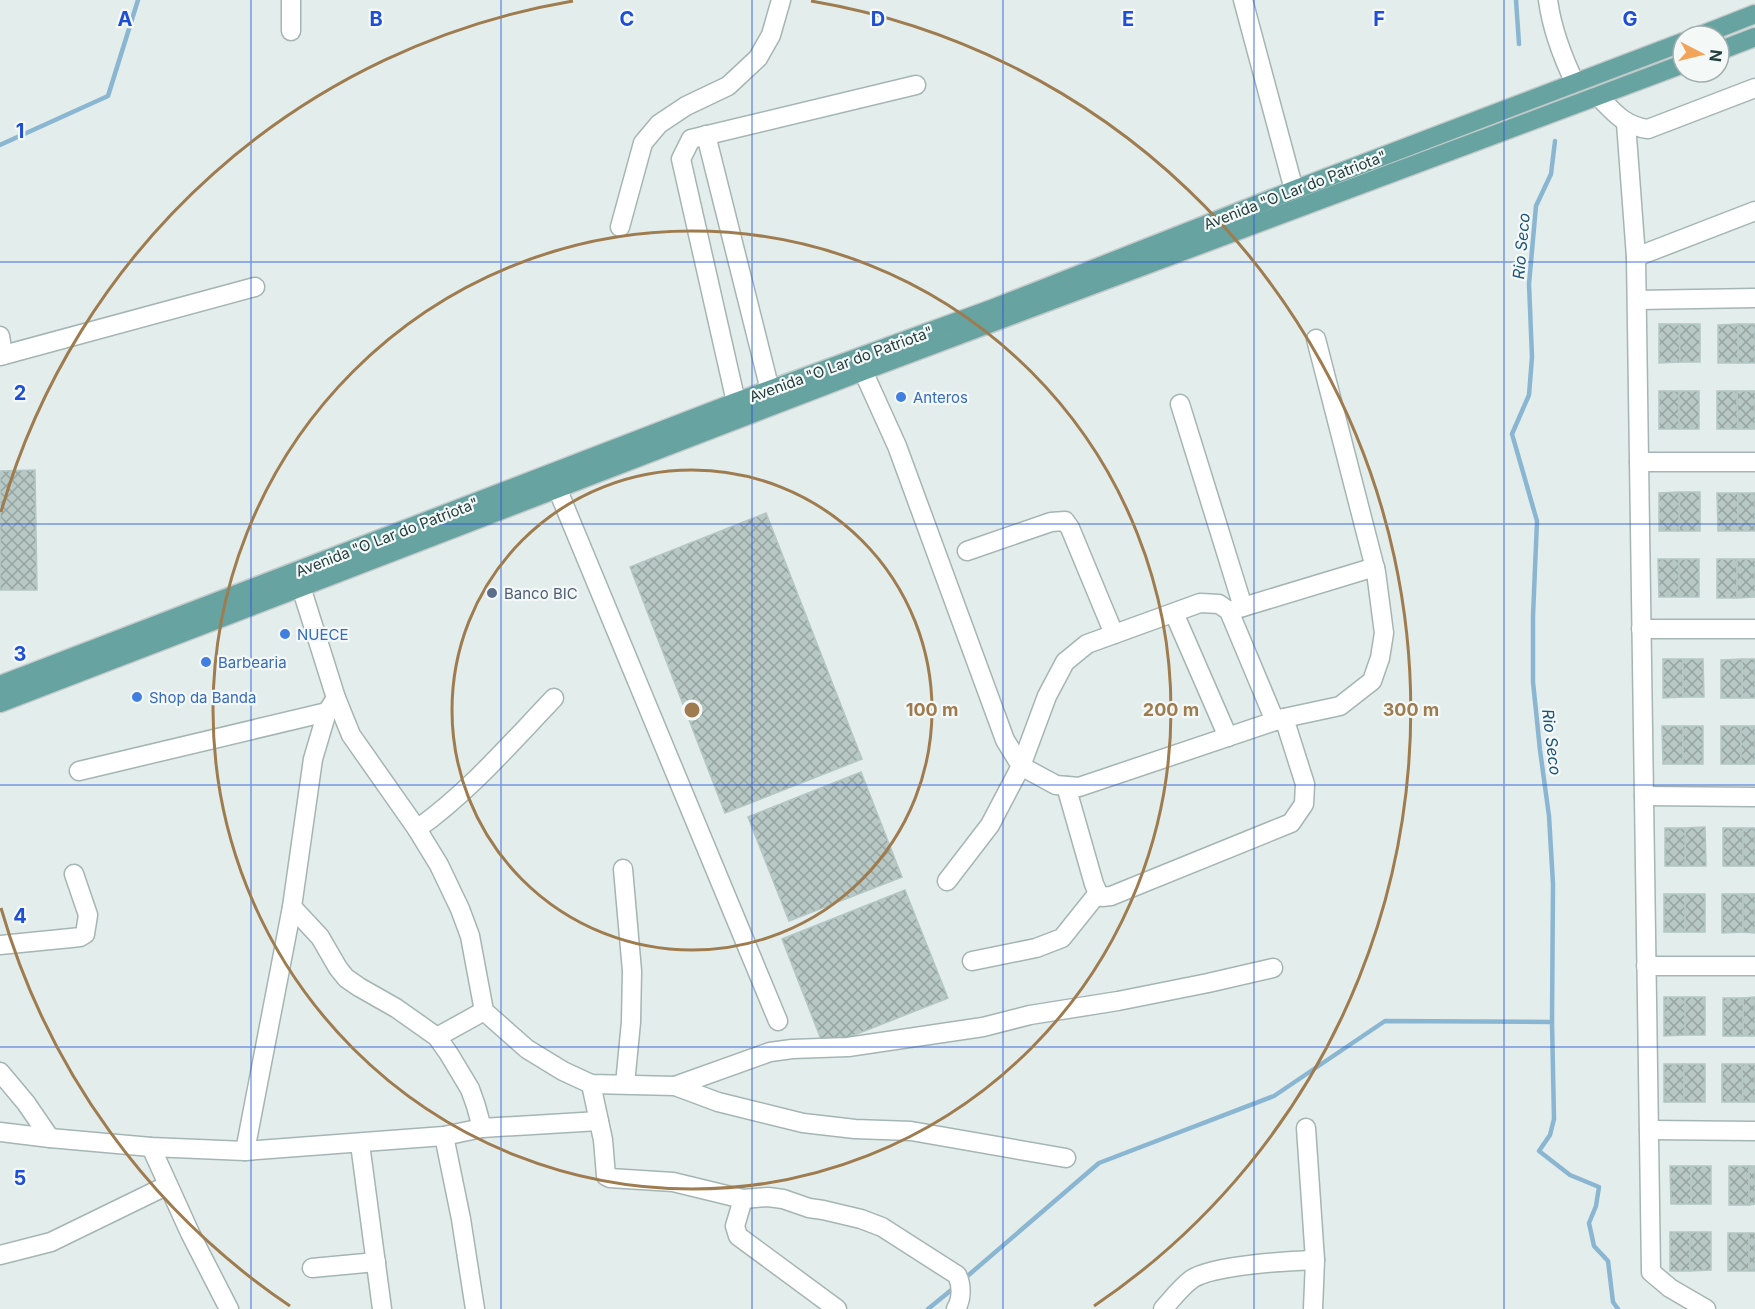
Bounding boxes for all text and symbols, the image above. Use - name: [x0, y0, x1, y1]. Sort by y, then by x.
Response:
- text: A: [118, 7, 133, 31]
- text: B: [369, 7, 383, 31]
- text: C: [620, 7, 634, 31]
- text: D: [871, 7, 885, 31]
- text: E: [1122, 7, 1134, 31]
- text: F: [1373, 7, 1385, 31]
- text: G: [1622, 7, 1638, 31]
- north arrow: [1671, 24, 1731, 84]
- text: N: [1705, 49, 1727, 63]
- text: 1: [16, 119, 24, 143]
- street label: Avenida "O Lar do Patriota": [1201, 146, 1389, 234]
- water label: Rio Seco: [1508, 212, 1534, 280]
- street label: Avenida "O Lar do Patriota": [747, 322, 935, 406]
- text: 2: [14, 381, 26, 405]
- place label: Anteros: [913, 388, 968, 407]
- marker: Anteros: [894, 390, 908, 404]
- street label: Avenida "O Lar do Patriota": [293, 493, 481, 581]
- place label: Banco BIC: [504, 584, 578, 603]
- marker: Banco BIC: [485, 586, 499, 600]
- place label: NUECE: [297, 625, 348, 644]
- marker: NUECE: [278, 627, 292, 641]
- text: 3: [14, 642, 26, 666]
- place label: Barbearia: [218, 653, 287, 672]
- marker: Barbearia: [199, 655, 213, 669]
- place label: Shop da Banda: [149, 688, 256, 707]
- marker: Shop da Banda: [130, 690, 144, 704]
- text: 100 m: [906, 699, 958, 720]
- text: 200 m: [1143, 699, 1199, 720]
- text: 300 m: [1383, 699, 1439, 720]
- centre of rings: [682, 700, 702, 720]
- water label: Rio Seco: [1538, 708, 1566, 776]
- text: 4: [13, 904, 27, 928]
- text: 5: [14, 1166, 26, 1190]

